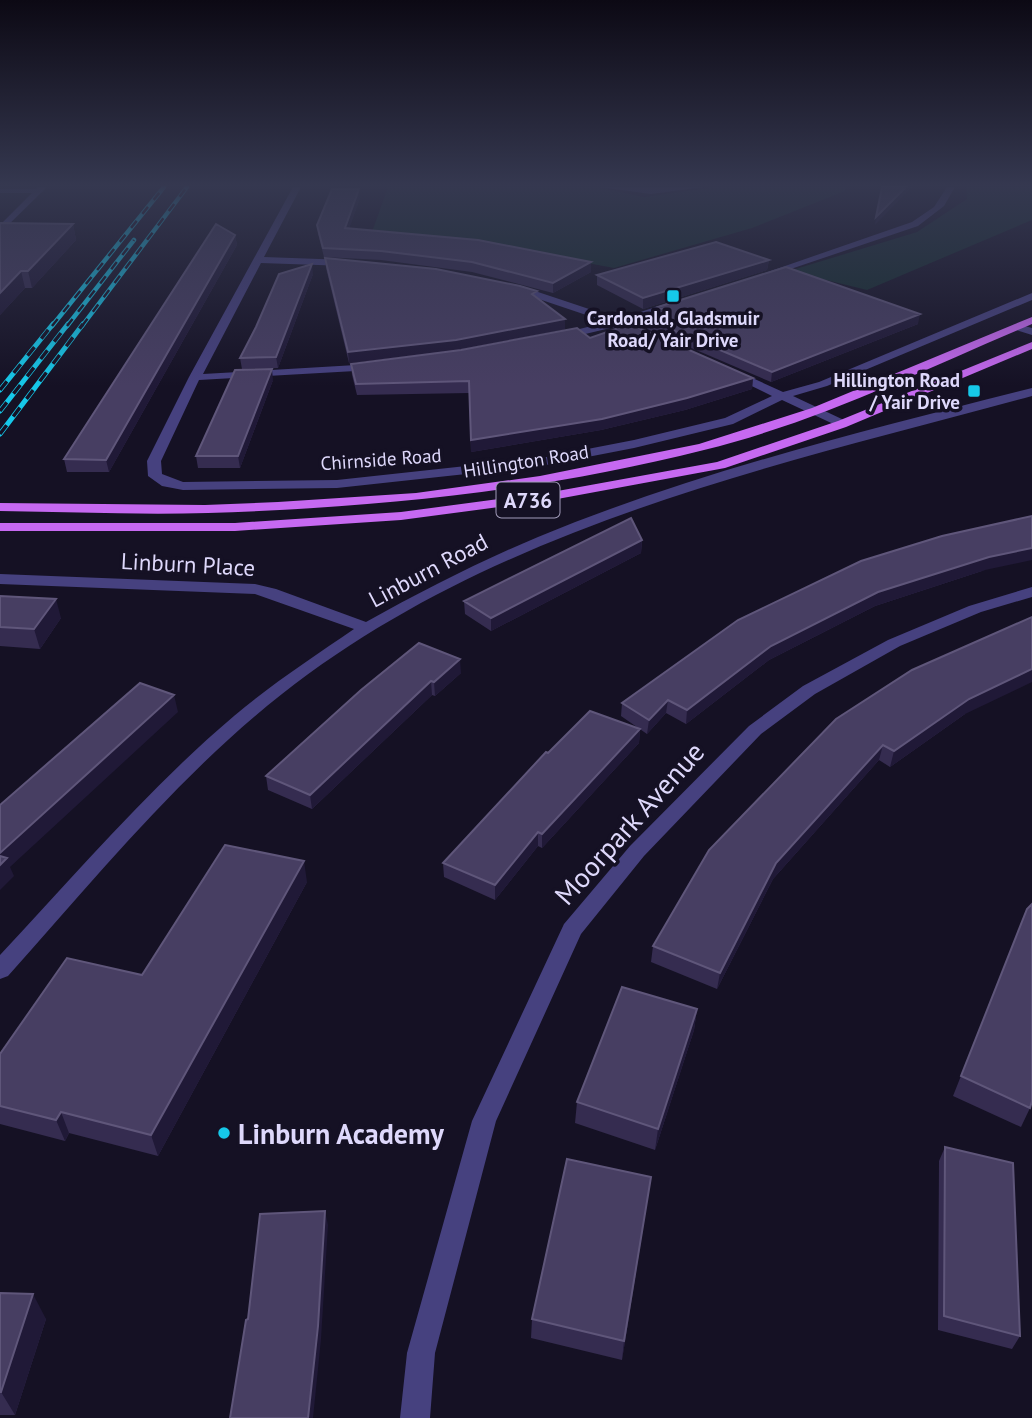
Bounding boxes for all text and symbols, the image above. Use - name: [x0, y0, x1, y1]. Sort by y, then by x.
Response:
- marker: Cardonald, Gladsmuir Road/ Yair Drive: [665, 288, 681, 304]
- place label: Cardonald, Gladsmuir Road/ Yair Drive: [587, 306, 760, 352]
- place label: Hillington Road / Yair Drive: [833, 368, 960, 414]
- marker: Hillington Road / Yair Drive: [966, 383, 982, 399]
- street label: Hillington Road: [462, 439, 590, 483]
- street label: Chirnside Road: [320, 443, 442, 475]
- road number: A736: [496, 482, 560, 518]
- street label: Linburn Road: [363, 527, 493, 613]
- street label: Linburn Place: [120, 546, 256, 582]
- street label: Moorpark Avenue: [546, 734, 712, 912]
- place label: Linburn Academy: [238, 1115, 445, 1152]
- marker: Linburn Academy: [216, 1125, 232, 1141]

